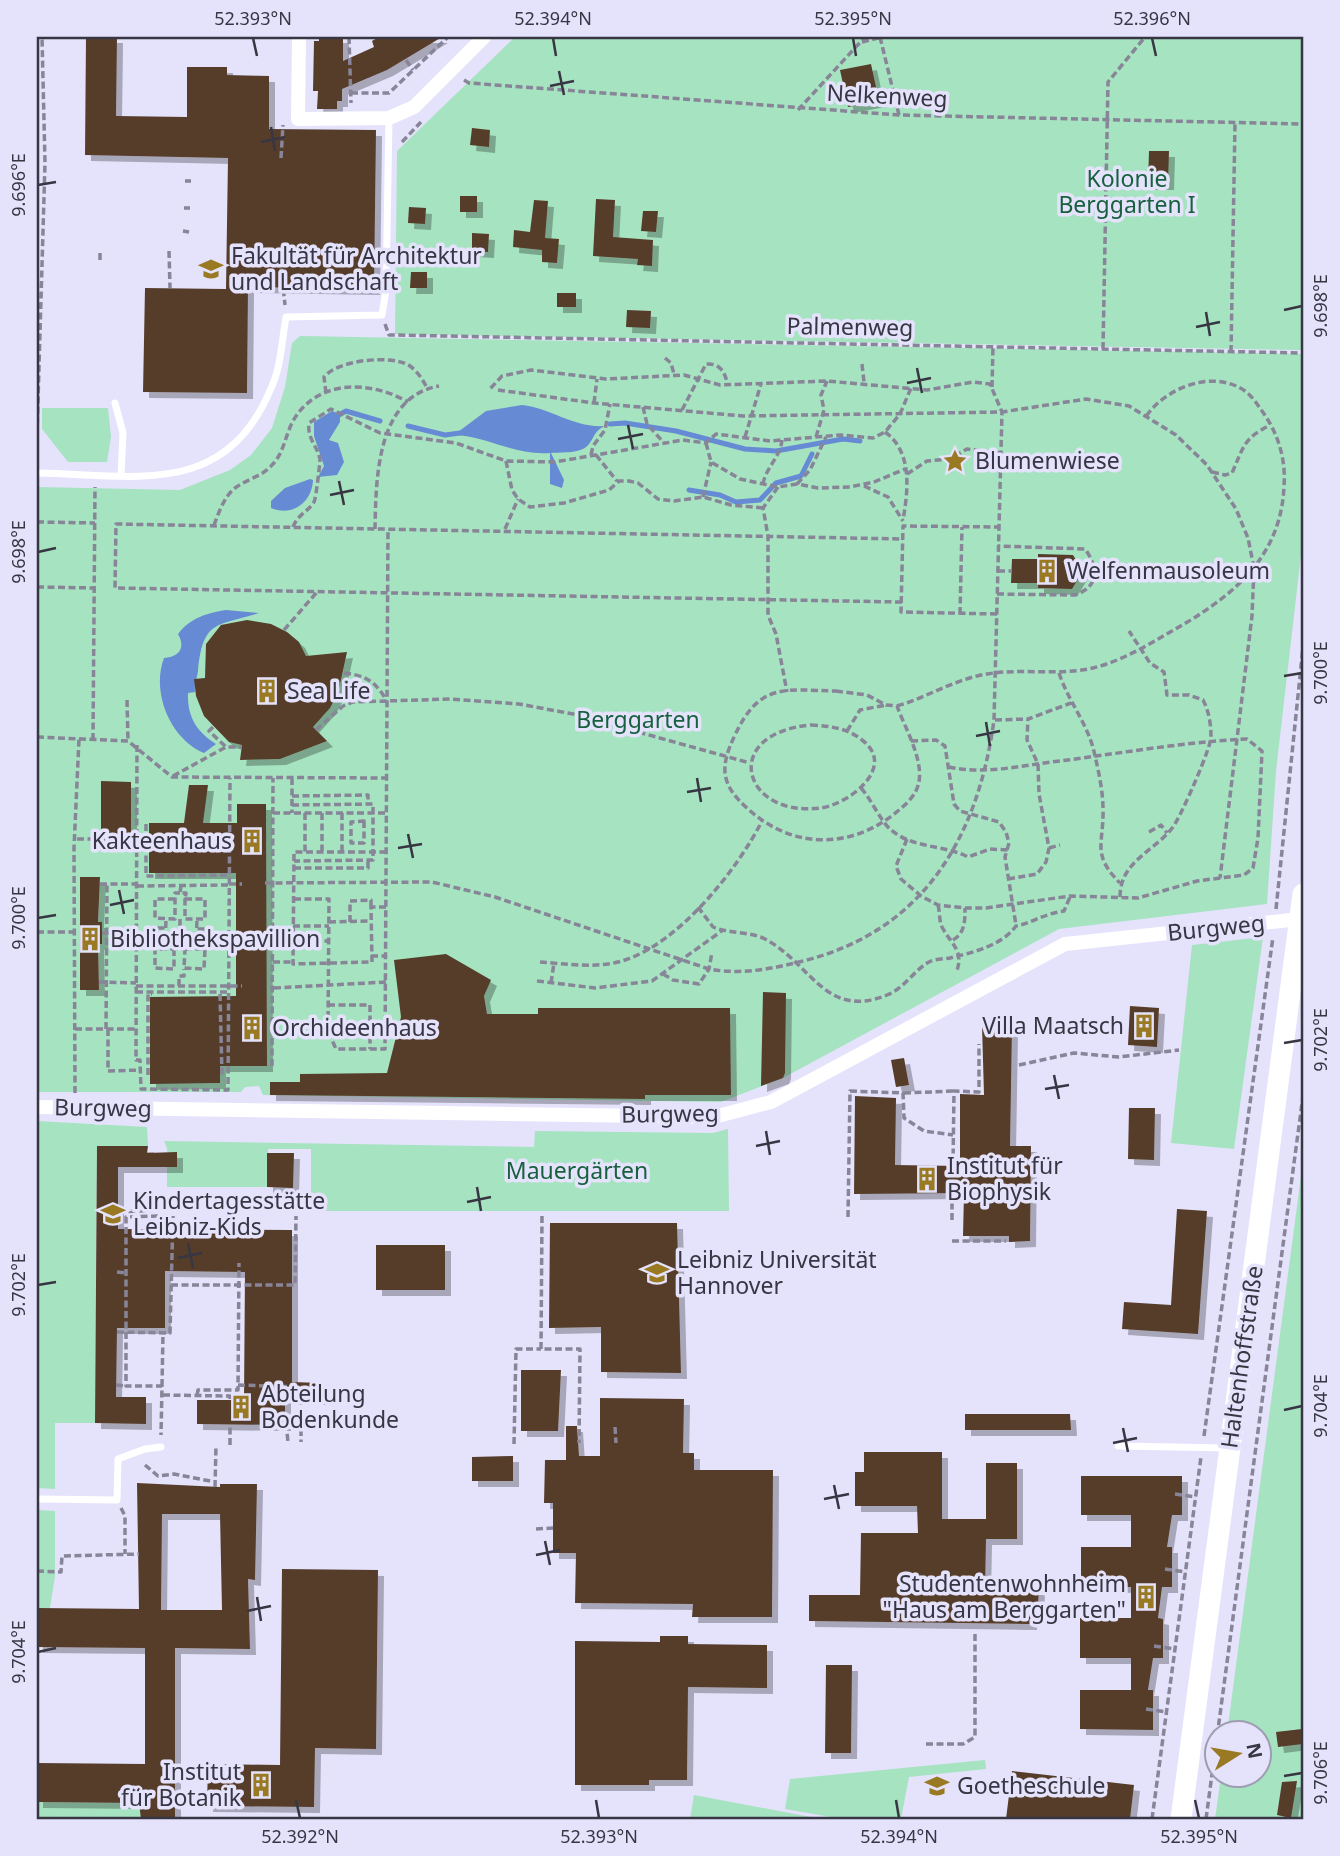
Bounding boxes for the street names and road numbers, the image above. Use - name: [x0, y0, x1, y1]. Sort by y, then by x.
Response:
- street label: Nelkenweg: [826, 76, 948, 114]
- street label: Palmenweg: [786, 309, 914, 343]
- street label: Burgweg: [1166, 906, 1266, 948]
- street label: Burgweg: [54, 1090, 152, 1124]
- street label: Burgweg: [621, 1096, 719, 1130]
- street label: Haltenhoffstraße: [1212, 1263, 1270, 1450]

